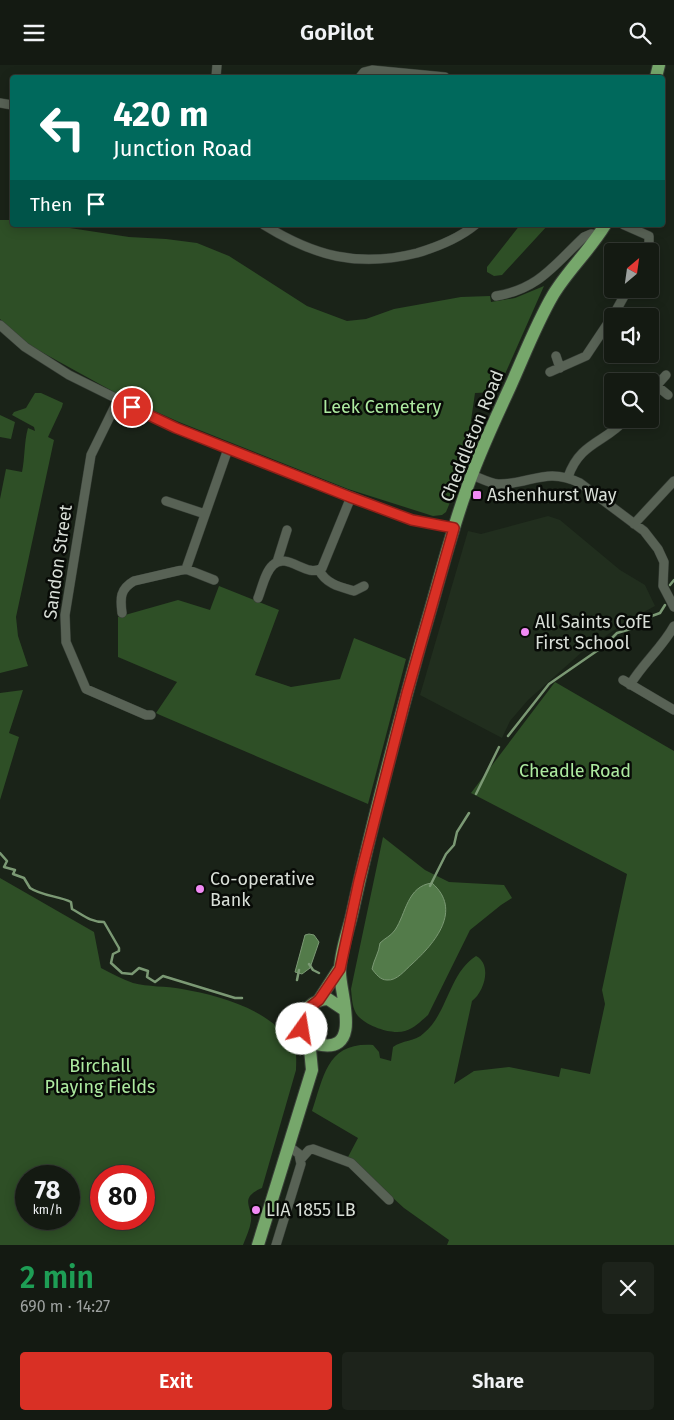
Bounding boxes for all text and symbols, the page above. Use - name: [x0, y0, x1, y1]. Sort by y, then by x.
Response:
- icon: menu: [20, 19, 48, 47]
- text: GoPilot: [300, 19, 374, 46]
- icon: search: [626, 19, 654, 47]
- text: 420 m: [113, 93, 209, 135]
- icon: left: [30, 95, 95, 160]
- text: Junction Road: [113, 135, 252, 162]
- icon: arrive: [82, 190, 110, 218]
- text: Then: [30, 193, 72, 216]
- north arrow: [604, 243, 659, 297]
- map controls: [604, 243, 659, 428]
- button: sound: [604, 308, 659, 363]
- street label: Cheddleton Road: [436, 367, 508, 505]
- button: search: [604, 373, 659, 428]
- pin: [111, 386, 153, 428]
- icon: arrive: [118, 393, 146, 421]
- park label: Leek Cemetery: [323, 396, 442, 418]
- place label: Ashenhurst Way: [487, 484, 617, 506]
- marker: Ashenhurst Way: [471, 489, 483, 501]
- street label: Sandon Street: [39, 503, 77, 621]
- place label: All Saints CofE First School: [535, 611, 651, 654]
- marker: All Saints CofE First School: [519, 626, 531, 638]
- park label: Cheadle Road: [519, 760, 631, 782]
- place label: Co-operative Bank: [210, 868, 315, 911]
- marker: Co-operative Bank: [194, 883, 206, 895]
- position arrow: [275, 1002, 327, 1054]
- park label: Birchall Playing Fields: [44, 1055, 156, 1098]
- speed limit sign: 80: [90, 1165, 155, 1230]
- text: 78: [35, 1176, 60, 1206]
- place label: LIA 1855 LB: [266, 1199, 356, 1221]
- text: km/h: [33, 1203, 62, 1217]
- marker: LIA 1855 LB: [250, 1204, 262, 1216]
- text: 2 min: [20, 1260, 94, 1296]
- button: close: [602, 1262, 654, 1314]
- text: 690 m · 14:27: [20, 1297, 110, 1316]
- button: Exit: [20, 1352, 332, 1410]
- button: Share: [342, 1352, 654, 1410]

